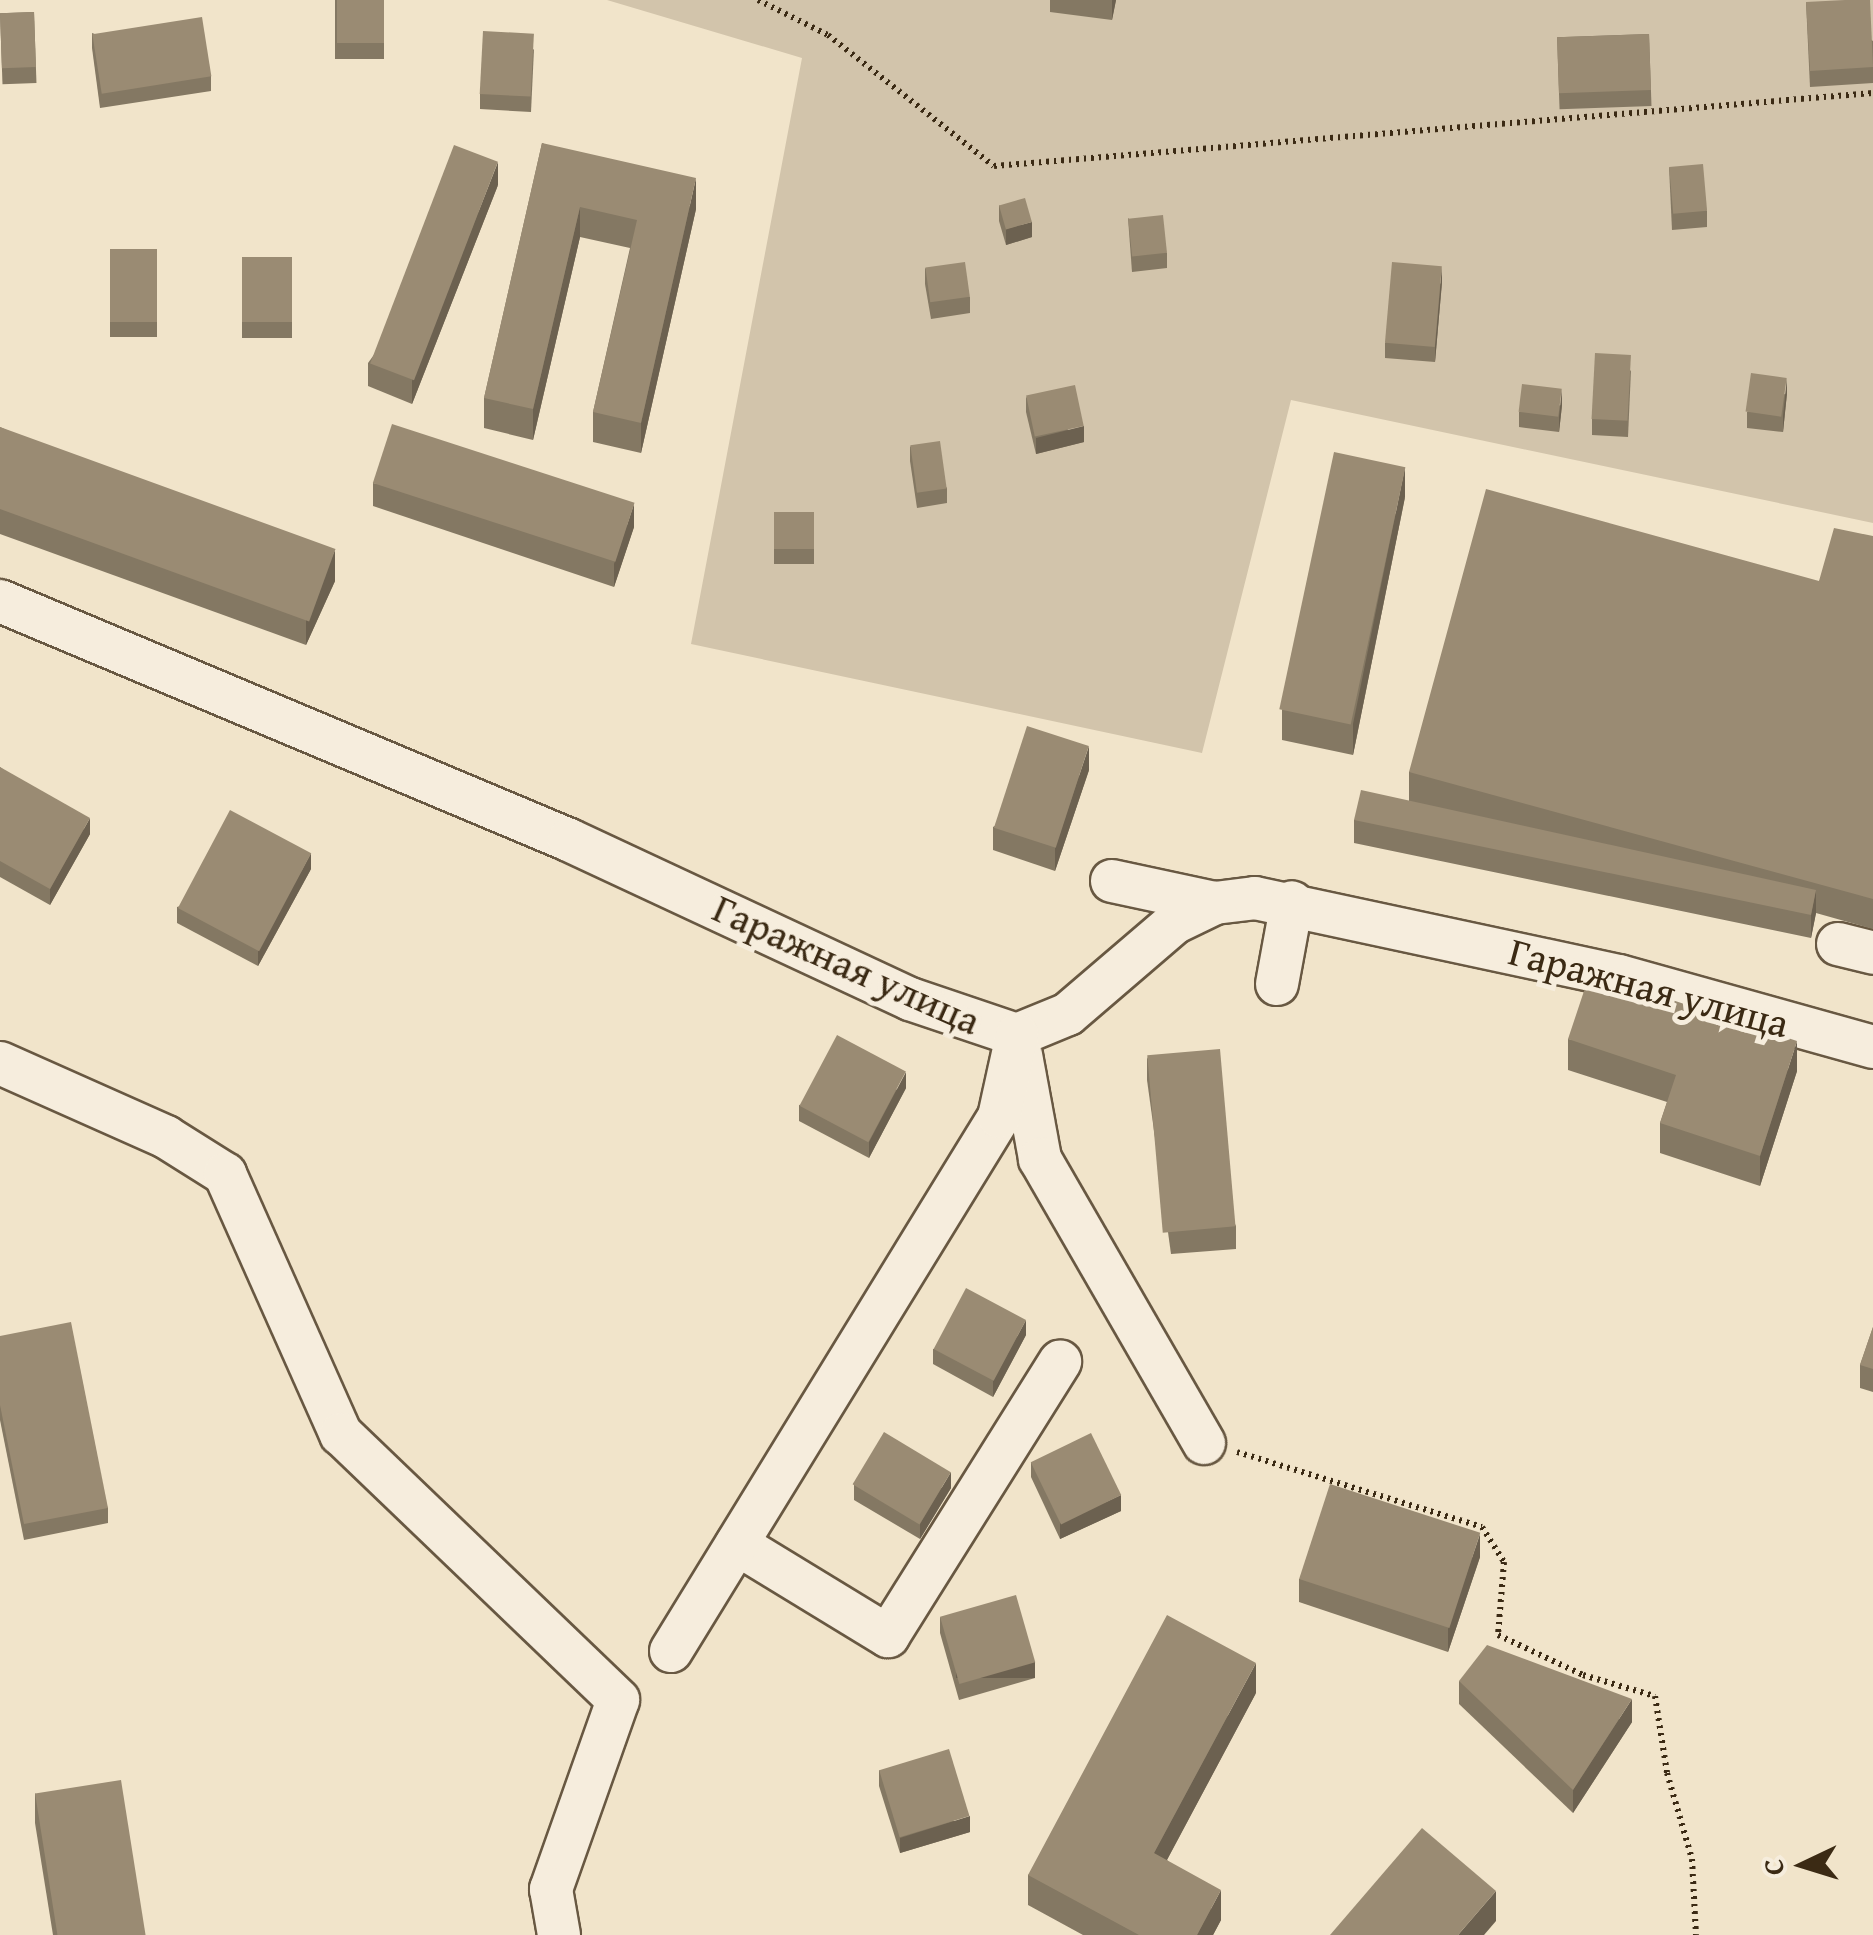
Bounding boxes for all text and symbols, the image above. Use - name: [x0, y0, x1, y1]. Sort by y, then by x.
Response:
- street label: Гаражная улица: [706, 884, 988, 1044]
- street label: Гаражная улица: [1504, 927, 1794, 1047]
- north arrow: [1753, 1815, 1853, 1915]
- text: С: [1752, 1858, 1794, 1876]

